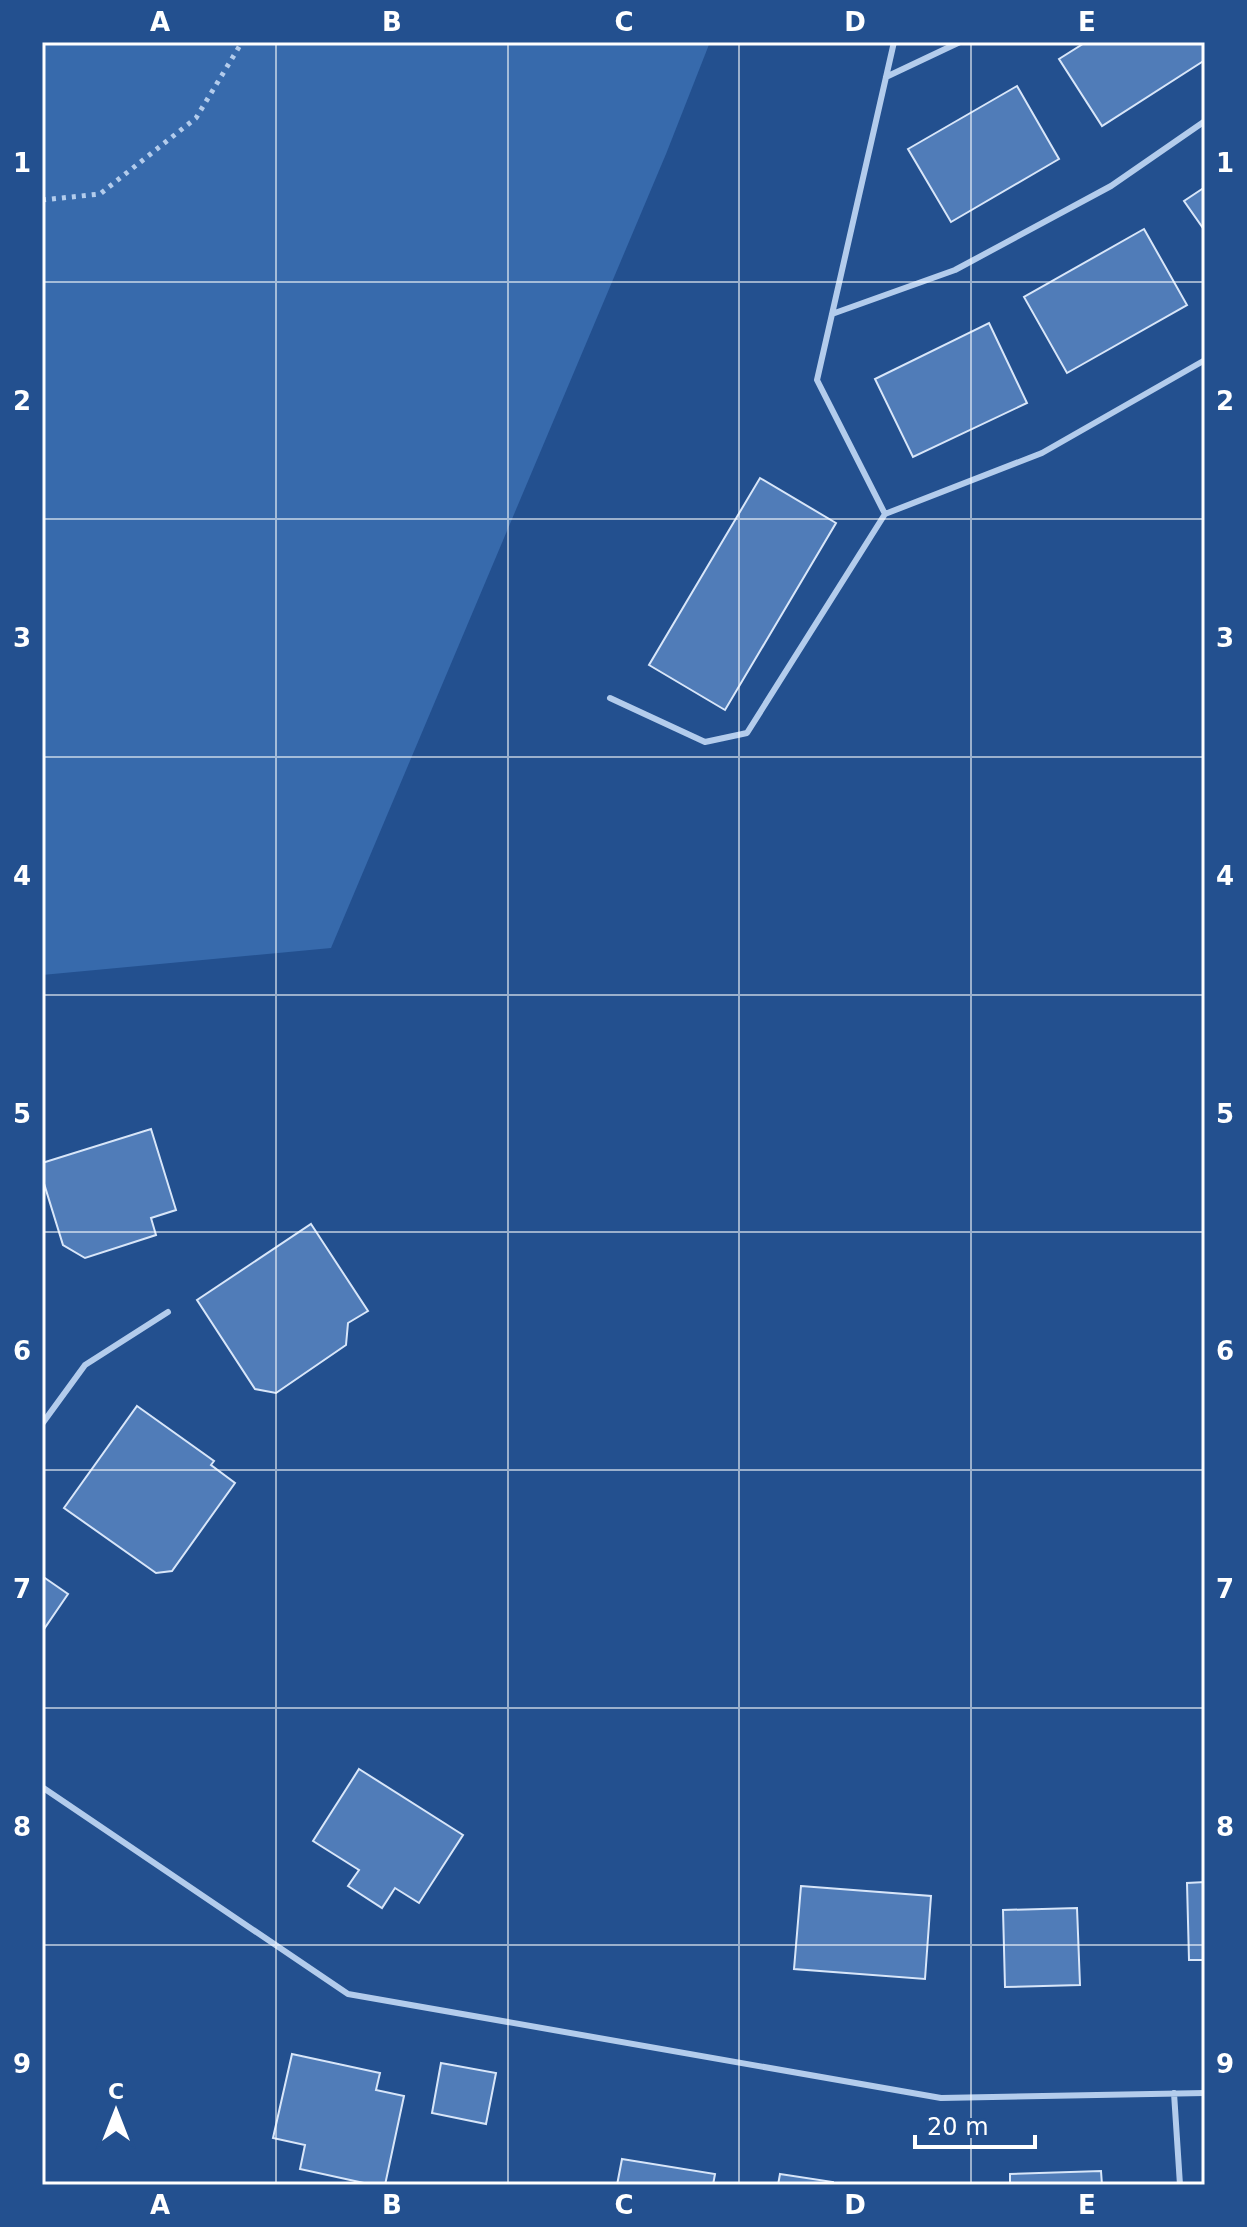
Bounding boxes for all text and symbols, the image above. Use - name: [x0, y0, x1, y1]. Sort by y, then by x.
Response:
- text: A: [150, 7, 170, 37]
- text: B: [382, 7, 402, 37]
- text: C: [614, 7, 634, 37]
- text: D: [844, 7, 866, 37]
- text: E: [1078, 7, 1096, 37]
- text: 1: [13, 148, 31, 178]
- text: 1: [1216, 148, 1234, 178]
- text: 2: [13, 386, 31, 416]
- text: 2: [1216, 386, 1234, 416]
- text: 3: [13, 623, 31, 653]
- text: 3: [1216, 623, 1234, 653]
- text: 4: [13, 861, 31, 891]
- text: 4: [1216, 861, 1234, 891]
- text: 5: [13, 1099, 31, 1129]
- text: 5: [1216, 1099, 1234, 1129]
- text: 6: [13, 1336, 31, 1366]
- text: 6: [1216, 1336, 1234, 1366]
- text: 7: [13, 1574, 31, 1604]
- text: 7: [1216, 1574, 1234, 1604]
- text: 8: [13, 1812, 31, 1842]
- text: 8: [1216, 1812, 1234, 1842]
- text: 9: [13, 2049, 31, 2079]
- text: 9: [1216, 2049, 1234, 2079]
- north arrow: [76, 2071, 156, 2151]
- text: С: [108, 2079, 124, 2104]
- scale bar: [915, 2099, 1035, 2149]
- text: 20 m: [927, 2113, 989, 2141]
- text: A: [150, 2190, 170, 2220]
- text: B: [382, 2190, 402, 2220]
- text: C: [614, 2190, 634, 2220]
- text: D: [844, 2190, 866, 2220]
- text: E: [1078, 2190, 1096, 2220]

